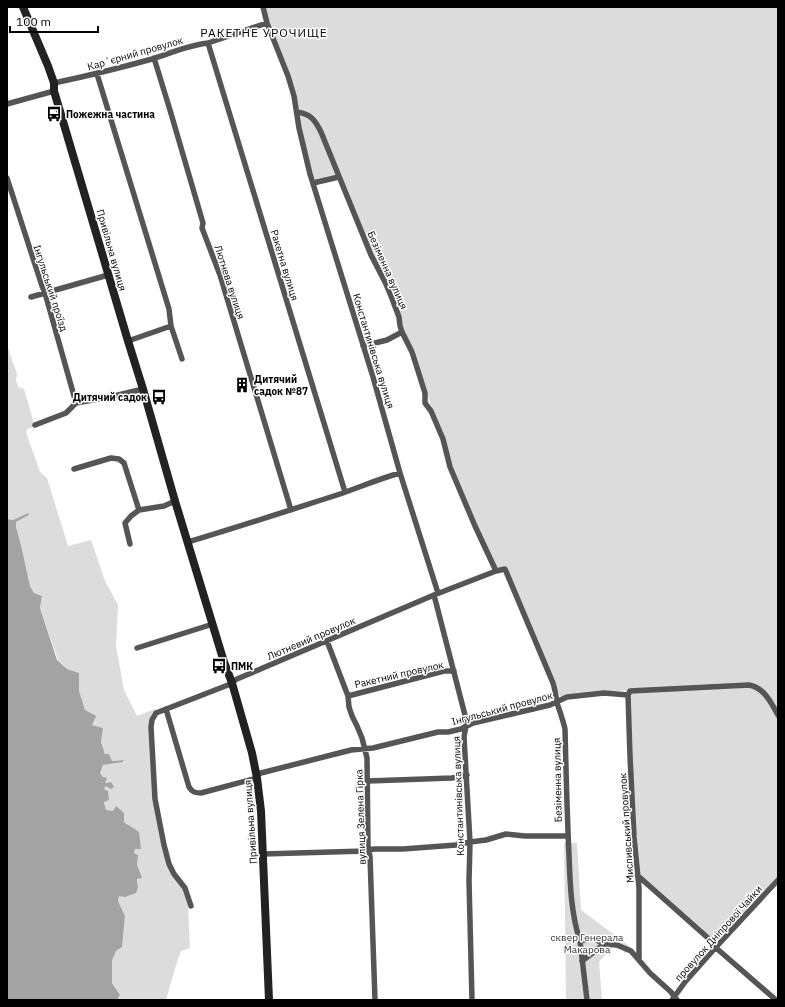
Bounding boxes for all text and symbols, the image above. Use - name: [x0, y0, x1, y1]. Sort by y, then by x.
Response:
- scale bar: [10, 8, 98, 34]
- text: 100 m: [16, 14, 51, 29]
- district label: РАКЕТНЕ УРОЧИЩЕ: [200, 25, 328, 40]
- street label: Карʼєрний провулок: [86, 33, 185, 73]
- bus stop icon: Пожежна частина: [45, 105, 63, 123]
- place label: Пожежна частина: [66, 108, 155, 121]
- street label: Привільна вулиця: [94, 208, 129, 292]
- street label: Ракетна вулиця: [268, 228, 301, 302]
- street label: Безіменна вулиця: [364, 229, 411, 311]
- street label: Інгульський проїзд: [30, 243, 71, 333]
- street label: Лютнева вулиця: [211, 244, 248, 321]
- street label: Константинівська вулиця: [350, 292, 397, 410]
- place label: Дитячий садок №87: [254, 373, 308, 398]
- building icon: Дитячий садок №87: [233, 376, 251, 394]
- bus stop icon: Дитячий садок: [150, 388, 168, 406]
- place label: Дитячий садок: [73, 391, 147, 404]
- street label: Лютневий провулок: [265, 614, 358, 663]
- bus stop icon: ПМК: [210, 657, 228, 675]
- street label: Ракетний провулок: [353, 658, 445, 691]
- place label: ПМК: [231, 660, 253, 673]
- street label: Інгульський провулок: [450, 689, 555, 728]
- street label: Константинівська вулиця: [450, 736, 467, 856]
- street label: Безіменна вулиця: [550, 738, 565, 822]
- street label: вулиця Зелена Гірка: [352, 768, 369, 865]
- street label: Мисливський провулок: [616, 772, 637, 883]
- street label: Привільна вулиця: [241, 779, 260, 864]
- street label: провулок Дніпрової Чайки: [672, 883, 765, 984]
- park label: сквер Генерала Макарова: [551, 931, 624, 956]

